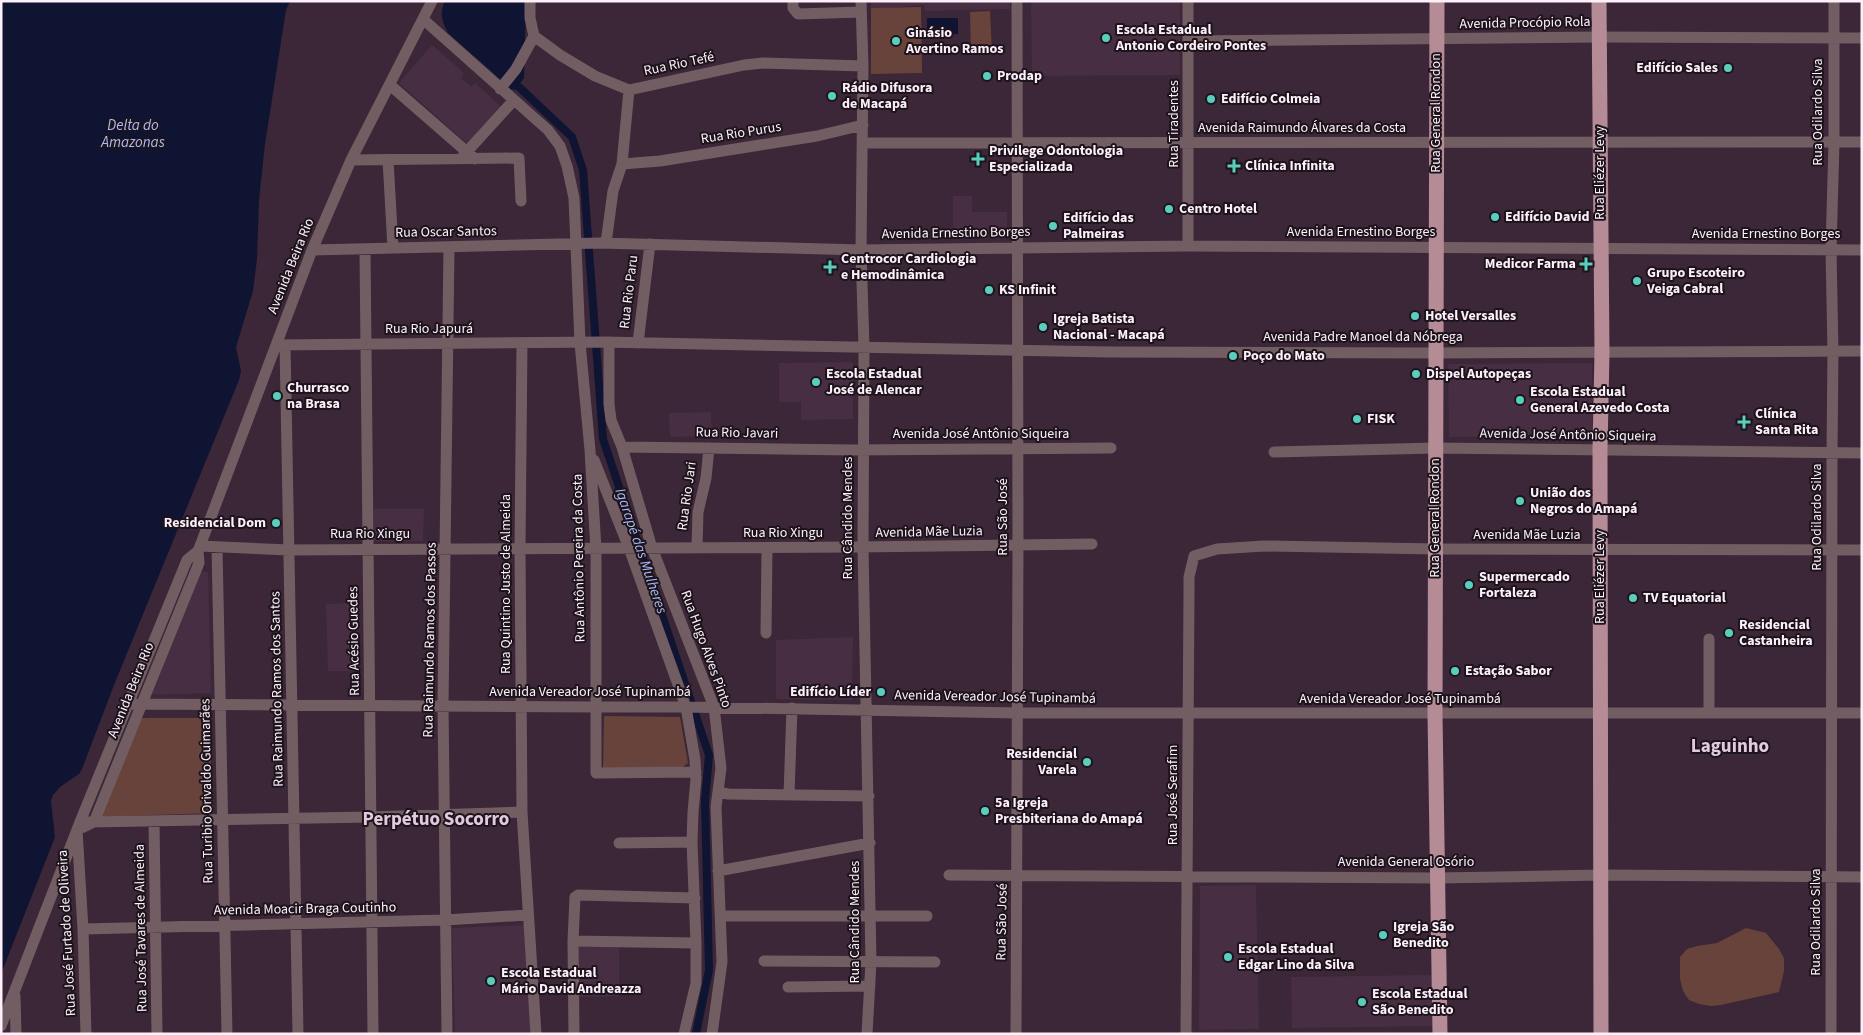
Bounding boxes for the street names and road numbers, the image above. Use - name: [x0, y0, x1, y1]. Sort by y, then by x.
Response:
- street label: Avenida Procópio Rola: [1459, 12, 1591, 34]
- street label: Rua Rio Tefé: [642, 47, 716, 81]
- street label: Rua General Rondon: [1426, 53, 1446, 173]
- street label: Rua Odilardo Silva: [1808, 58, 1828, 166]
- street label: Rua Tiradentes: [1164, 80, 1184, 168]
- street label: Rua Rio Purus: [699, 117, 783, 149]
- street label: Avenida Raimundo Álvares da Costa: [1198, 118, 1406, 138]
- street label: Rua Eliézer Levy: [1590, 126, 1610, 220]
- street label: Avenida Beira Rio: [263, 215, 319, 317]
- street label: Rua Oscar Santos: [395, 221, 497, 243]
- street label: Avenida Ernestino Borges: [882, 222, 1031, 244]
- street label: Avenida Ernestino Borges: [1287, 222, 1435, 242]
- street label: Avenida Ernestino Borges: [1692, 224, 1840, 244]
- street label: Rua Rio Paru: [615, 254, 643, 330]
- street label: Rua Rio Japurá: [385, 319, 473, 339]
- street label: Avenida Padre Manoel da Nóbrega: [1263, 327, 1463, 347]
- street label: Rua Rio Javari: [696, 422, 778, 444]
- street label: Avenida José Antônio Siqueira: [1479, 423, 1657, 447]
- street label: Avenida José Antônio Siqueira: [893, 424, 1069, 444]
- street label: Rua Cândido Mendes: [838, 456, 858, 579]
- street label: Rua General Rondon: [1425, 458, 1445, 578]
- street label: Rua Rio Jari: [672, 460, 702, 532]
- street label: Rua Odilardo Silva: [1807, 463, 1827, 571]
- street label: Rua Antônio Pereira da Costa: [568, 474, 590, 642]
- street label: Rua São José: [993, 478, 1013, 556]
- street label: Rua Quintino Justo de Almeida: [496, 494, 516, 674]
- street label: Avenida Mãe Luzia: [875, 521, 983, 543]
- street label: Rua Rio Xingu: [743, 523, 823, 543]
- street label: Rua Rio Xingu: [330, 524, 410, 544]
- street label: Avenida Mãe Luzia: [1473, 525, 1581, 545]
- street label: Rua Eliézer Levy: [1590, 530, 1610, 624]
- street label: Rua Raimundo Ramos dos Passos: [418, 542, 442, 738]
- street label: Rua Acésio Guedes: [343, 586, 365, 696]
- street label: Rua Hugo Alves Pinto: [675, 587, 737, 711]
- street label: Rua Raimundo Ramos dos Santos: [265, 591, 289, 787]
- street label: Avenida Beira Rio: [103, 639, 159, 741]
- street label: Avenida Vereador José Tupinambá: [489, 682, 691, 702]
- street label: Avenida Vereador José Tupinambá: [894, 685, 1096, 709]
- street label: Avenida Vereador José Tupinambá: [1299, 689, 1501, 709]
- street label: Rua Turibio Orivaldo Guimarães: [195, 698, 219, 884]
- street label: Rua José Serafim: [1163, 745, 1183, 845]
- street label: Rua José Tavares de Almeida: [130, 844, 152, 1012]
- street label: Rua José Furtado de Oliveira: [53, 849, 81, 1017]
- street label: Avenida General Osório: [1338, 852, 1474, 872]
- street label: Rua Cândido Mendes: [845, 860, 865, 983]
- street label: Rua Odilardo Silva: [1806, 868, 1826, 976]
- street label: Rua São José: [991, 883, 1013, 961]
- street label: Avenida Moacir Braga Coutinho: [214, 897, 396, 921]

